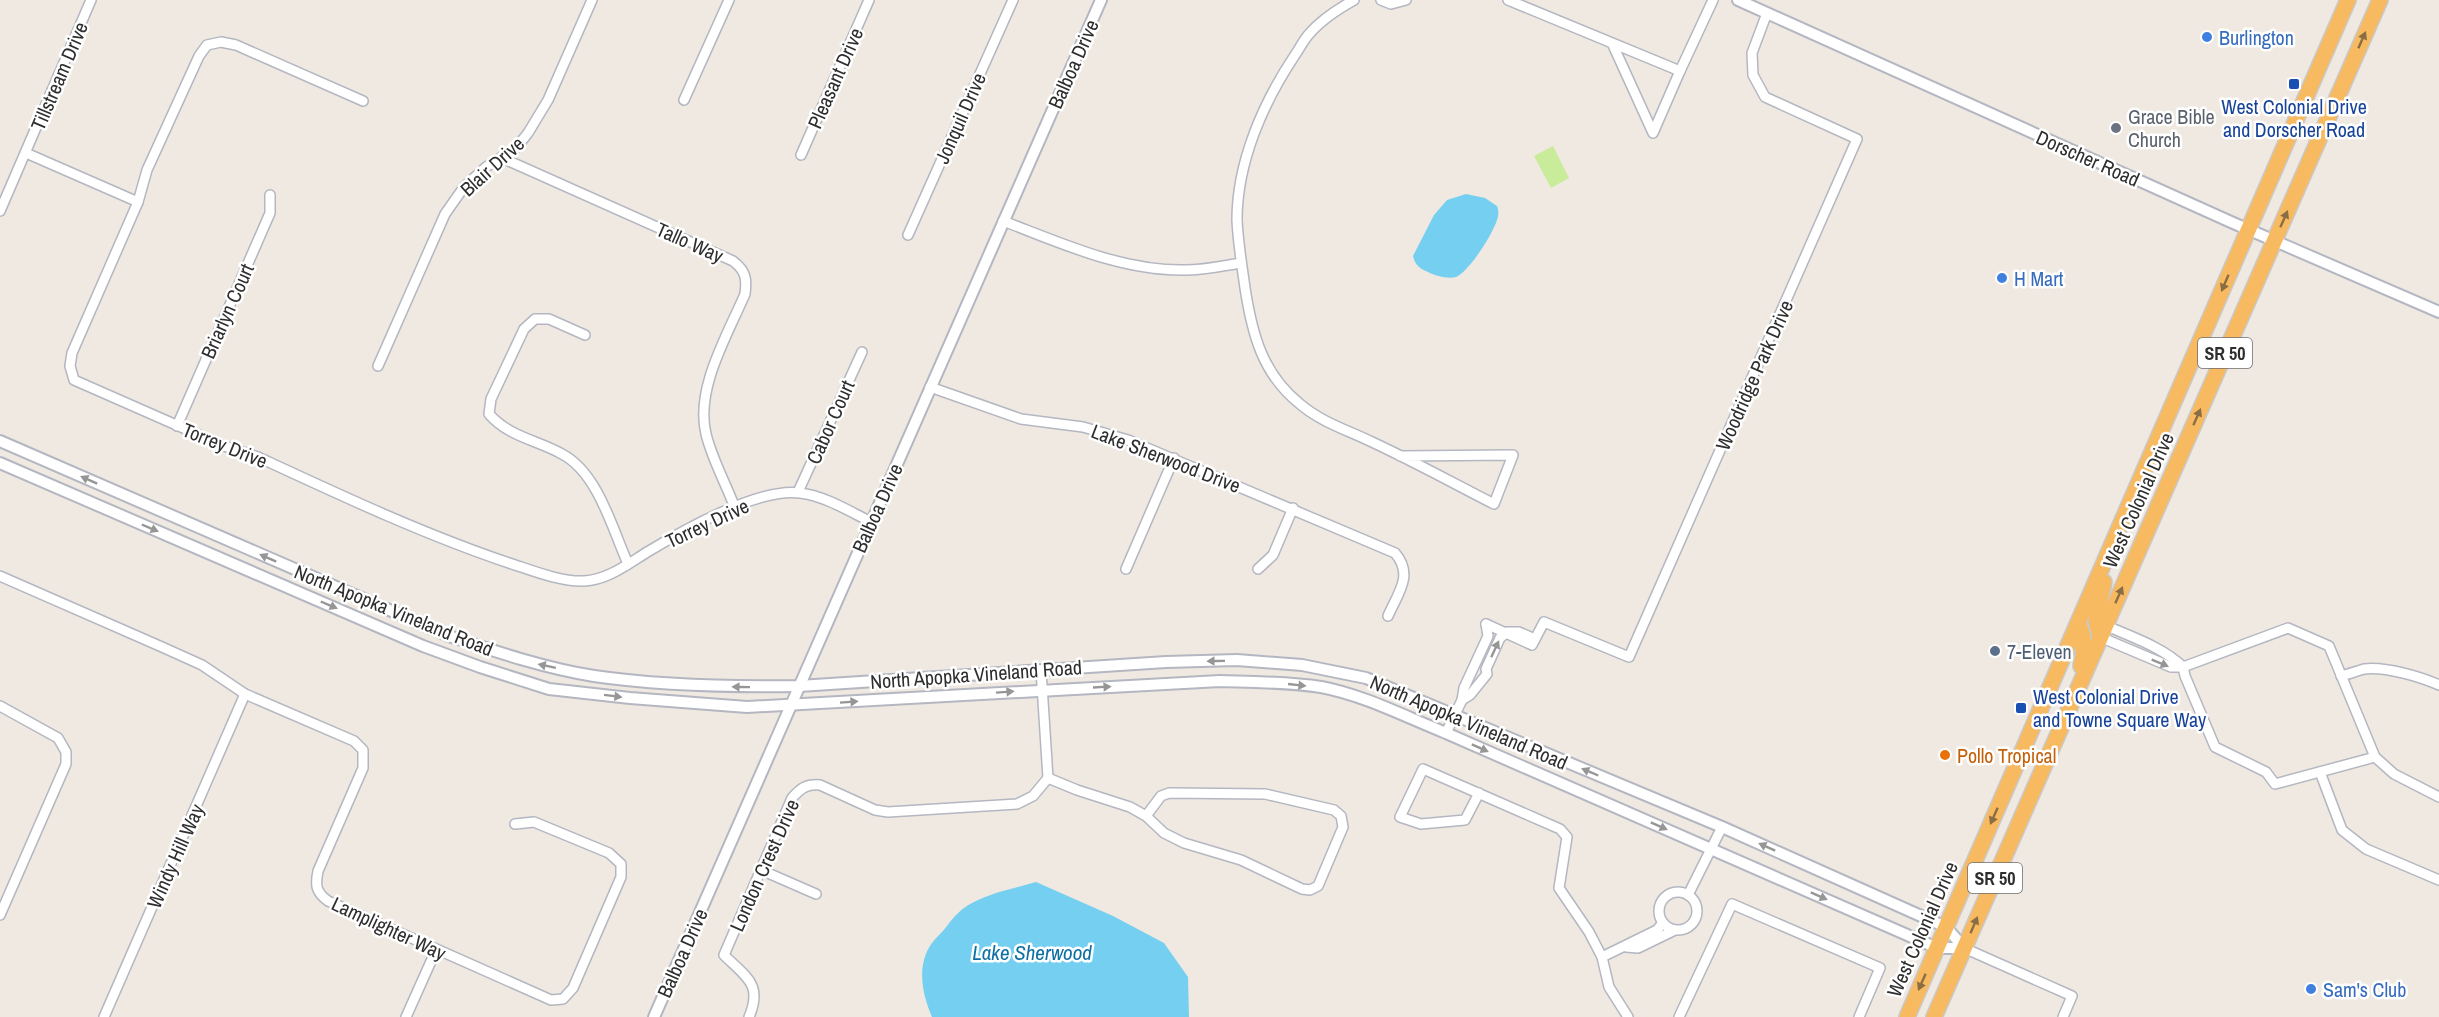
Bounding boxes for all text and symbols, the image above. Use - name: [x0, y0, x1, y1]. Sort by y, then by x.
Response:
- street label: Balboa Drive: [1041, 15, 1105, 113]
- street label: Tillstream Drive: [24, 18, 94, 134]
- street label: Pleasant Drive: [801, 23, 869, 133]
- place label: Burlington: [2219, 24, 2294, 51]
- marker: Burlington: [2200, 30, 2214, 44]
- one-way arrow: [2357, 31, 2367, 49]
- street label: Jonquil Drive: [928, 68, 992, 168]
- marker: West Colonial Drive and Dorscher Road: [2287, 77, 2301, 91]
- place label: West Colonial Drive and Dorscher Road: [2221, 93, 2367, 143]
- place label: Grace Bible Church: [2128, 103, 2215, 153]
- marker: Grace Bible Church: [2109, 121, 2123, 135]
- street label: Dorscher Road: [2032, 123, 2144, 193]
- street label: Blair Drive: [454, 130, 530, 202]
- one-way arrow: [2280, 210, 2289, 228]
- street label: Tallo Way: [652, 215, 729, 269]
- street label: Briarlyn Court: [194, 259, 260, 363]
- place label: H Mart: [2014, 265, 2064, 292]
- marker: H Mart: [1995, 271, 2009, 285]
- one-way arrow: [2220, 275, 2230, 293]
- street label: Woodridge Park Drive: [1709, 296, 1799, 454]
- road number: SR 50: [2198, 338, 2252, 368]
- street label: Cabor Court: [800, 375, 861, 468]
- one-way arrow: [2193, 408, 2202, 425]
- street label: Torrey Drive: [179, 416, 271, 474]
- street label: Lake Sherwood Drive: [1088, 417, 1244, 499]
- street label: West Colonial Drive: [2096, 428, 2180, 572]
- street label: Balboa Drive: [845, 459, 909, 557]
- one-way arrow: [80, 475, 98, 485]
- street label: Torrey Drive: [661, 492, 753, 554]
- one-way arrow: [141, 524, 159, 533]
- one-way arrow: [259, 553, 277, 563]
- street label: North Apopka Vineland Road: [291, 558, 497, 662]
- one-way arrow: [2114, 587, 2123, 604]
- one-way arrow: [320, 601, 338, 611]
- place label: 7-Eleven: [2007, 638, 2072, 665]
- one-way arrow: [1491, 641, 1500, 658]
- marker: 7-Eleven: [1988, 644, 2002, 658]
- street label: North Apopka Vineland Road: [869, 653, 1083, 695]
- one-way arrow: [1207, 656, 1226, 666]
- one-way arrow: [2152, 658, 2170, 668]
- one-way arrow: [538, 661, 557, 670]
- street label: North Apopka Vineland Road: [1366, 668, 1572, 776]
- one-way arrow: [1287, 680, 1306, 690]
- one-way arrow: [731, 682, 750, 692]
- one-way arrow: [1093, 682, 1112, 691]
- place label: West Colonial Drive and Towne Square Way: [2033, 683, 2207, 733]
- one-way arrow: [995, 688, 1014, 697]
- one-way arrow: [604, 692, 623, 701]
- one-way arrow: [839, 697, 858, 707]
- marker: West Colonial Drive and Towne Square Way: [2014, 701, 2028, 715]
- place label: Pollo Tropical: [1957, 742, 2056, 769]
- one-way arrow: [1472, 743, 1490, 753]
- marker: Pollo Tropical: [1938, 748, 1952, 762]
- one-way arrow: [1581, 767, 1599, 777]
- street label: London Crest Drive: [723, 795, 805, 935]
- street label: Windy Hill Way: [140, 799, 210, 912]
- one-way arrow: [1989, 808, 1999, 826]
- one-way arrow: [1650, 822, 1668, 831]
- one-way arrow: [1758, 842, 1775, 851]
- street label: West Colonial Drive: [1880, 857, 1964, 1001]
- road number: SR 50: [1968, 863, 2022, 893]
- street label: Lamplighter Way: [327, 890, 451, 967]
- one-way arrow: [1810, 891, 1828, 901]
- street label: Balboa Drive: [650, 904, 714, 1002]
- one-way arrow: [1969, 915, 1979, 933]
- water label: Lake Sherwood: [972, 938, 1092, 967]
- one-way arrow: [1917, 974, 1927, 992]
- place label: Sam's Club: [2323, 976, 2406, 1003]
- marker: Sam's Club: [2304, 982, 2318, 996]

